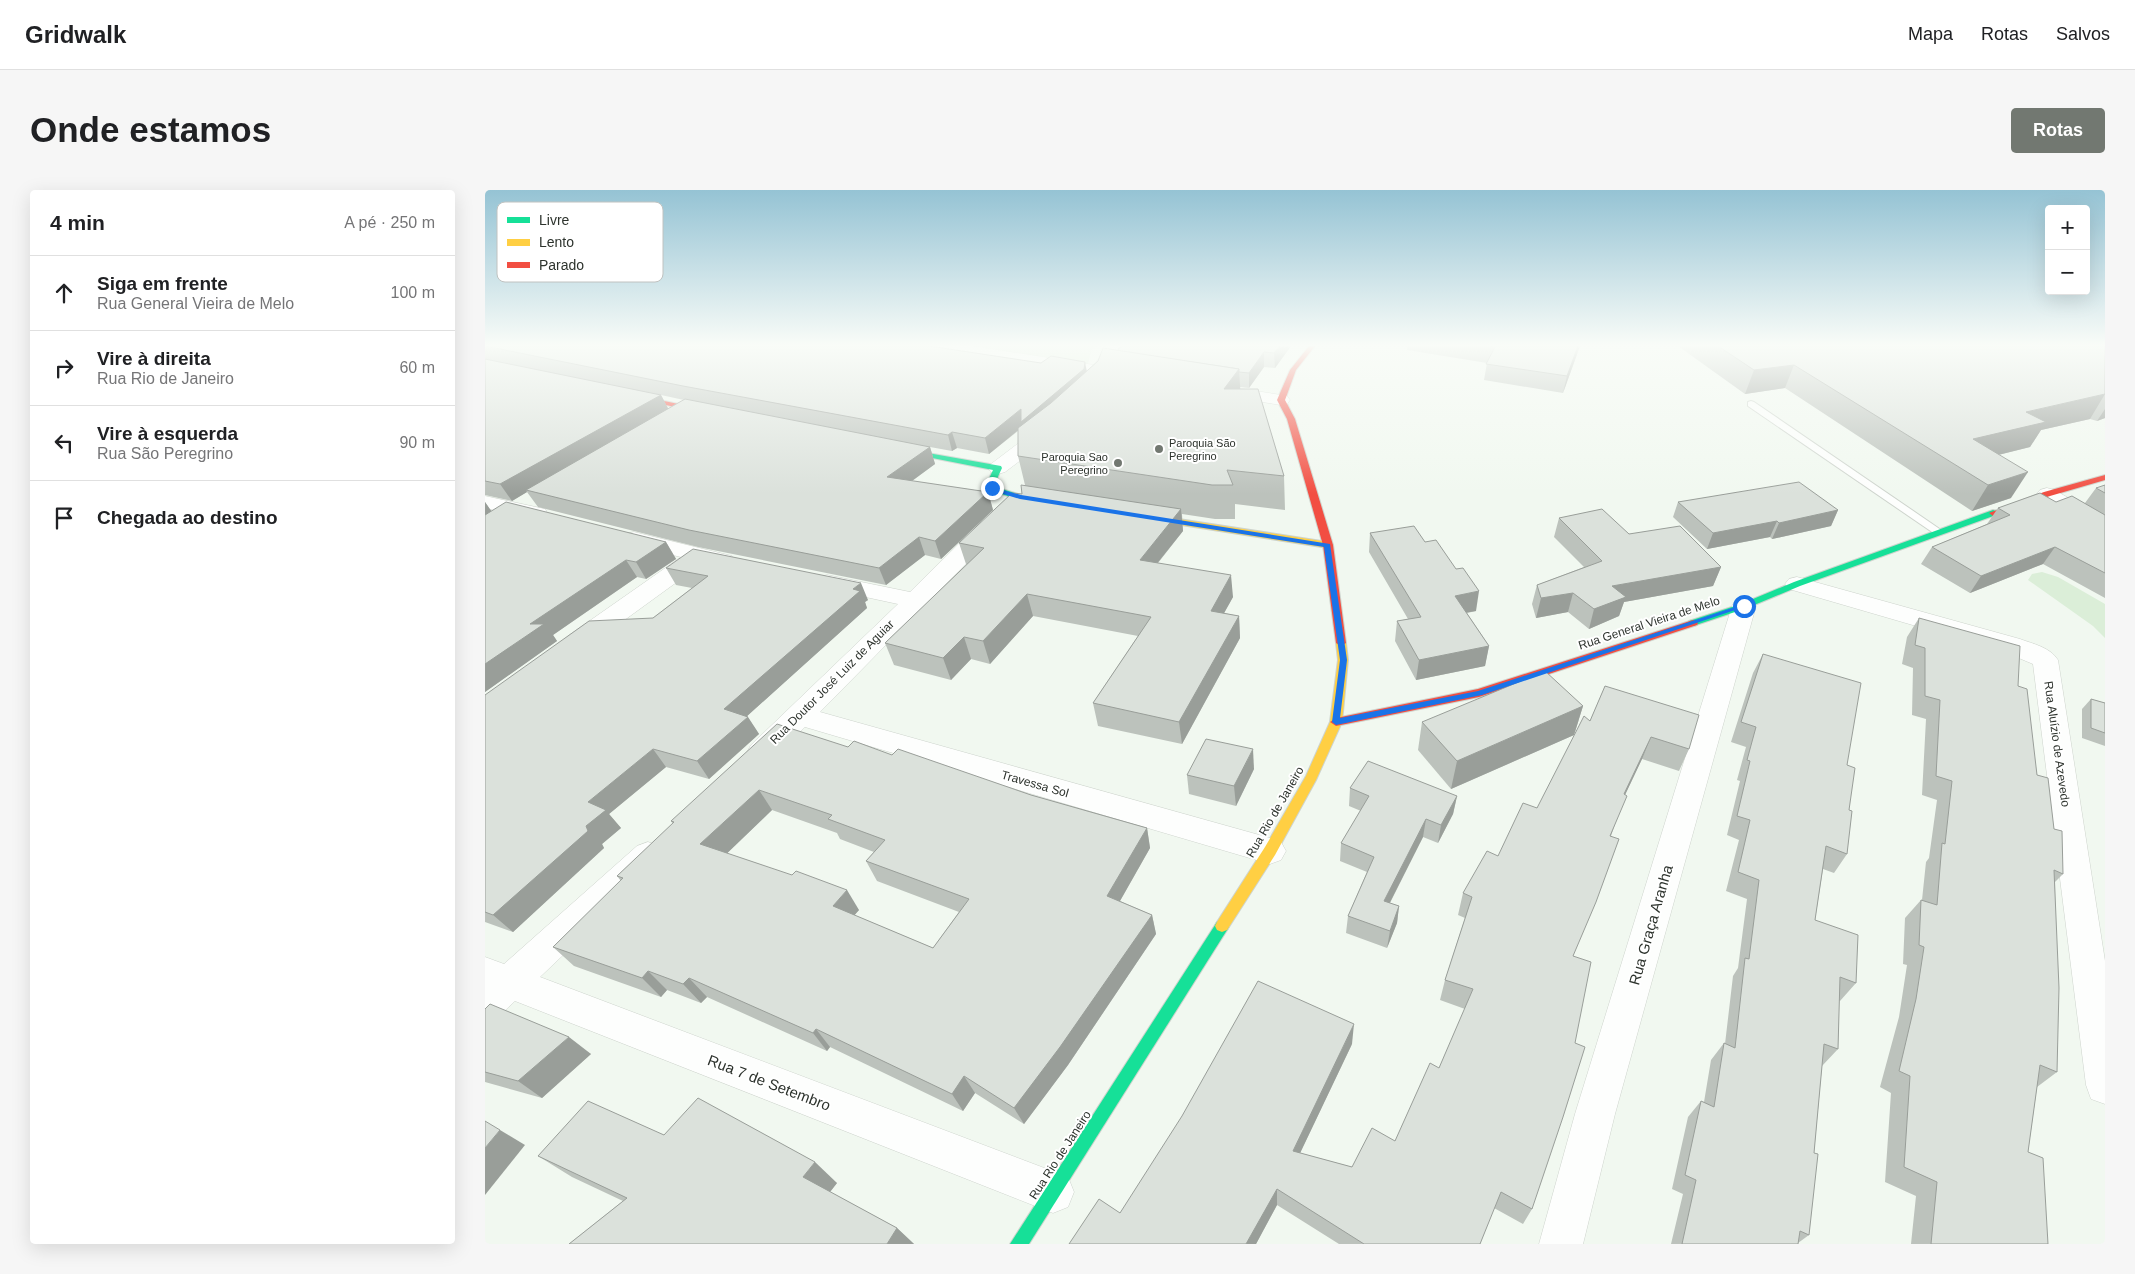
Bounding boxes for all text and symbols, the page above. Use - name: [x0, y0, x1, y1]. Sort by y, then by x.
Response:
- text: Gridwalk: [25, 21, 126, 48]
- text: Mapa: [1908, 24, 1953, 44]
- text: Rotas: [1981, 24, 2028, 44]
- text: Salvos: [2056, 24, 2110, 44]
- button: Rotas: [2011, 108, 2105, 153]
- text: Onde estamos: [30, 110, 271, 149]
- legend: [497, 202, 663, 282]
- map controls: [2045, 205, 2090, 295]
- button: +: [2045, 205, 2090, 250]
- text: 4 min: [50, 211, 105, 234]
- text: Livre: [539, 212, 570, 228]
- text: A pé · 250 m: [344, 214, 435, 231]
- text: Lento: [539, 234, 574, 250]
- button: −: [2045, 250, 2090, 295]
- text: Parado: [539, 257, 584, 273]
- text: Siga em frente: [97, 273, 228, 294]
- icon: ahead: [50, 279, 78, 307]
- text: 100 m: [391, 284, 435, 301]
- text: Rua General Vieira de Melo: [97, 295, 294, 312]
- text: Vire à direita: [97, 348, 211, 369]
- icon: right: [50, 354, 78, 382]
- text: 60 m: [399, 359, 435, 376]
- text: Rua Rio de Janeiro: [97, 370, 234, 387]
- text: Vire à esquerda: [97, 423, 238, 444]
- icon: left: [50, 429, 78, 457]
- text: 90 m: [399, 434, 435, 451]
- place label: Paroquia São Peregrino: [1169, 437, 1236, 462]
- marker: Paroquia São Peregrino: [1153, 443, 1165, 455]
- text: Rua São Peregrino: [97, 445, 233, 462]
- place label: Paroquia Sao Peregrino: [1041, 451, 1108, 476]
- marker: Paroquia Sao Peregrino: [1112, 457, 1124, 469]
- route end: [981, 477, 1004, 500]
- icon: arrive: [50, 504, 78, 532]
- text: Chegada ao destino: [97, 507, 278, 528]
- street label: Rua General Vieira de Melo: [1577, 593, 1722, 653]
- route start: [1733, 595, 1756, 618]
- street label: Rua Doutor José Luiz de Aguiar: [767, 617, 897, 747]
- street label: Rua Aluízio de Azevedo: [2041, 680, 2073, 808]
- street label: Rua Rio de Janeiro: [1243, 764, 1307, 860]
- street label: Travessa Sol: [1000, 768, 1070, 800]
- street label: Rua Graça Aranha: [1625, 862, 1676, 987]
- street label: Rua 7 de Setembro: [705, 1051, 833, 1114]
- street label: Rua Rio de Janeiro: [1026, 1108, 1094, 1202]

